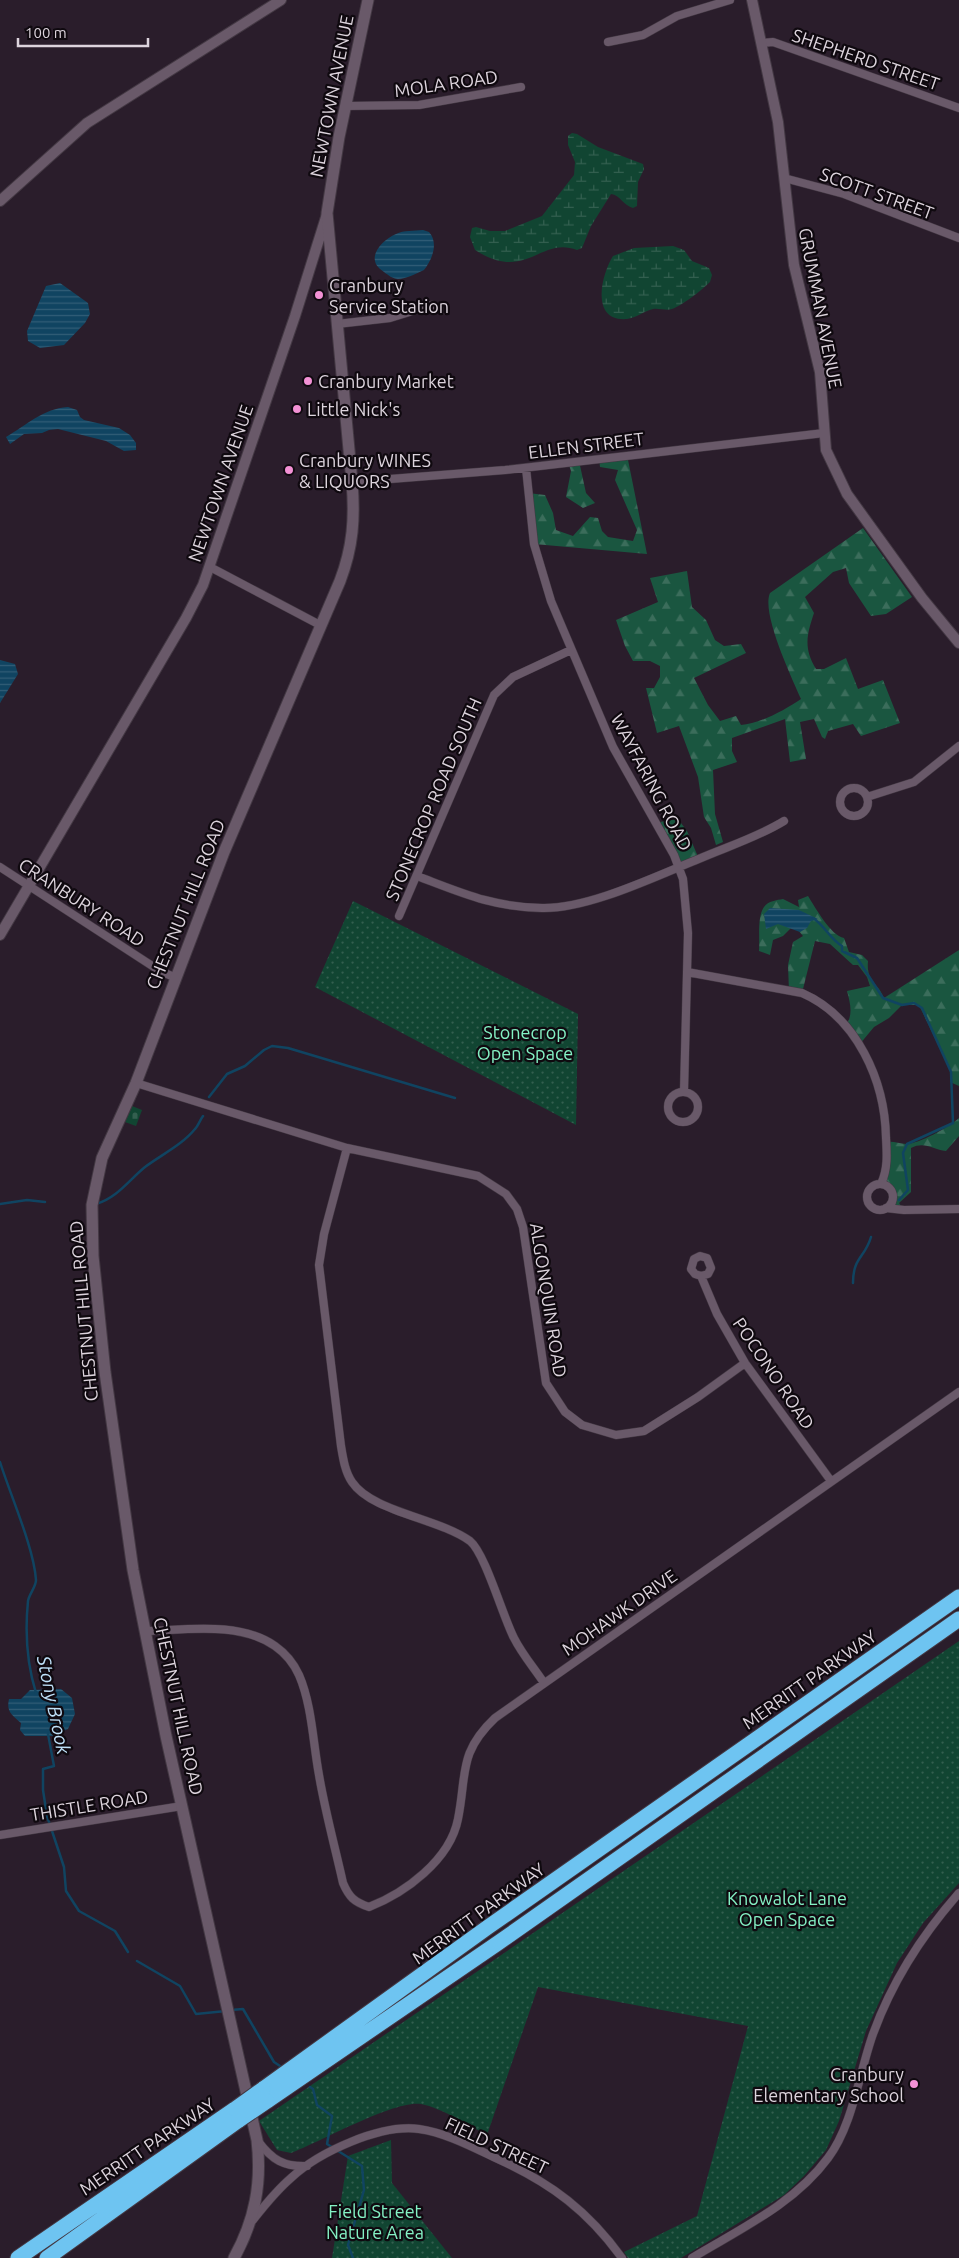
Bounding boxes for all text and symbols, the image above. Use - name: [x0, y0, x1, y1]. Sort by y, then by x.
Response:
- street label: NEWTOWN AVENUE: [305, 13, 357, 179]
- scale bar: [18, 15, 148, 47]
- text: 100 m: [25, 24, 67, 41]
- street label: SHEPHERD STREET: [790, 24, 942, 94]
- street label: MOLA ROAD: [393, 66, 499, 100]
- street label: SCOTT STREET: [818, 163, 936, 223]
- street label: GRUMMAN AVENUE: [796, 226, 846, 390]
- place label: Cranbury Service Station: [329, 275, 449, 316]
- marker: Cranbury Service Station: [313, 289, 325, 301]
- place label: Cranbury Market: [318, 371, 454, 391]
- marker: Cranbury Market: [302, 375, 314, 387]
- place label: Little Nick's: [307, 399, 400, 419]
- street label: NEWTOWN AVENUE: [184, 402, 256, 564]
- marker: Little Nick's: [291, 403, 303, 415]
- street label: ELLEN STREET: [527, 428, 645, 462]
- place label: Cranbury WINES & LIQUORS: [299, 450, 431, 492]
- marker: Cranbury WINES & LIQUORS: [283, 464, 295, 476]
- street label: STONECROP ROAD SOUTH: [381, 694, 485, 904]
- street label: WAYFARING ROAD: [608, 710, 696, 854]
- street label: CHESTNUT HILL ROAD: [142, 816, 228, 992]
- street label: CRANBURY ROAD: [15, 854, 149, 950]
- park label: Stonecrop Open Space: [477, 1022, 573, 1063]
- street label: CHESTNUT HILL ROAD: [65, 1220, 101, 1402]
- street label: ALGONQUIN ROAD: [526, 1221, 571, 1379]
- street label: POCONO ROAD: [729, 1314, 819, 1432]
- street label: MOHAWK DRIVE: [558, 1565, 680, 1659]
- street label: CHESTNUT HILL ROAD: [150, 1615, 208, 1797]
- street label: MERRITT PARKWAY: [738, 1625, 880, 1733]
- water label: Stony Brook: [33, 1653, 75, 1757]
- street label: THISTLE ROAD: [28, 1786, 150, 1824]
- street label: MERRITT PARKWAY: [408, 1858, 549, 1968]
- park label: Knowalot Lane Open Space: [727, 1888, 847, 1929]
- place label: Cranbury Elementary School: [753, 2064, 904, 2105]
- marker: Cranbury Elementary School: [908, 2078, 920, 2090]
- street label: MERRITT PARKWAY: [76, 2093, 219, 2199]
- street label: FIELD STREET: [442, 2112, 552, 2178]
- park label: Field Street Nature Area: [326, 2201, 424, 2242]

